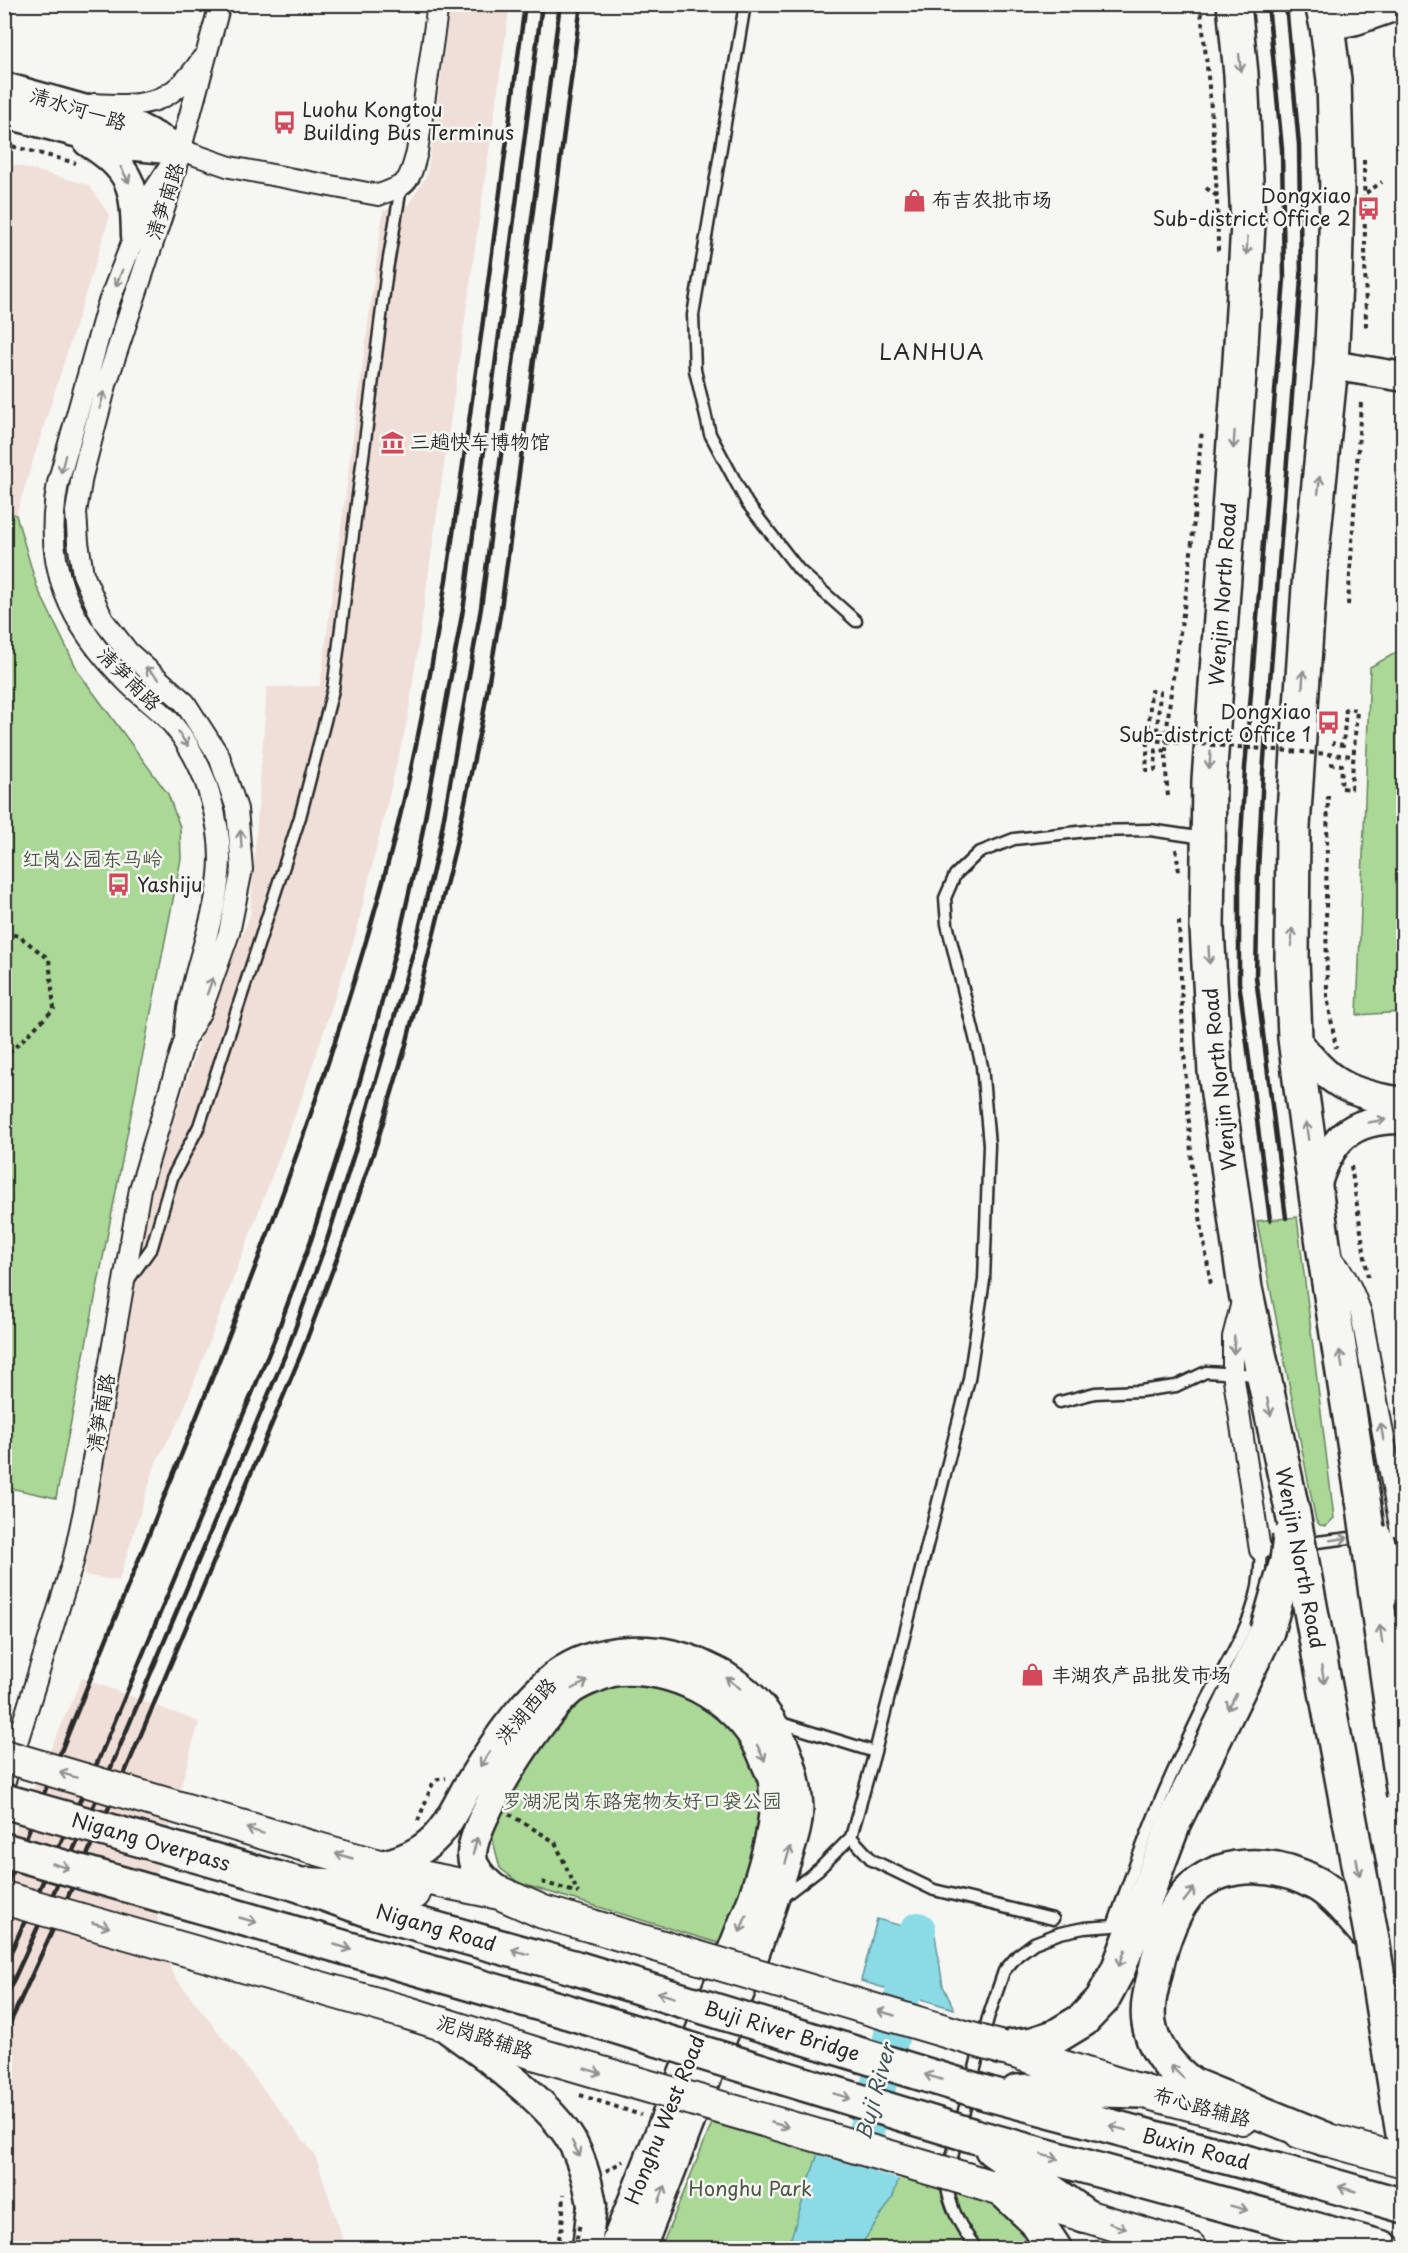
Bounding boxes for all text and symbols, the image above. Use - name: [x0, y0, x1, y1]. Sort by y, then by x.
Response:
- one-way arrow: [1234, 52, 1245, 72]
- street label: 清水河一路: [26, 79, 131, 137]
- place label: Luohu Kongtou Building Bus Terminus: [302, 94, 514, 147]
- bus stop icon: Luohu Kongtou Building Bus Terminus: [271, 109, 297, 135]
- street label: 清笋南路: [137, 157, 191, 243]
- one-way arrow: [119, 166, 131, 183]
- place label: Dongxiao Sub-district Office 2: [1153, 180, 1351, 233]
- place label: 布吉农批市场: [932, 184, 1052, 214]
- shop icon: 布吉农批市场: [901, 187, 927, 213]
- bus stop icon: Dongxiao Sub-district Office 2: [1356, 195, 1382, 221]
- one-way arrow: [1241, 235, 1252, 255]
- one-way arrow: [113, 268, 124, 286]
- district label: LANHUA: [879, 334, 985, 367]
- one-way arrow: [97, 391, 108, 410]
- place label: 三趟快车博物馆: [410, 426, 550, 456]
- museum icon: 三趟快车博物馆: [379, 429, 405, 455]
- one-way arrow: [1229, 430, 1240, 450]
- one-way arrow: [56, 454, 68, 473]
- one-way arrow: [1314, 475, 1325, 495]
- street label: Wenjin North Road: [1201, 501, 1243, 687]
- street label: 清笋南路: [91, 639, 169, 718]
- one-way arrow: [144, 666, 160, 679]
- one-way arrow: [1298, 669, 1309, 689]
- place label: Dongxiao Sub-district Office 1: [1119, 696, 1311, 749]
- bus stop icon: Dongxiao Sub-district Office 1: [1316, 710, 1342, 736]
- one-way arrow: [177, 731, 189, 747]
- one-way arrow: [1205, 750, 1216, 770]
- one-way arrow: [235, 830, 246, 850]
- park label: 红岗公园东马岭: [22, 843, 163, 873]
- place label: Yashiju: [137, 869, 203, 899]
- bus stop icon: Yashiju: [106, 872, 132, 898]
- one-way arrow: [1286, 927, 1298, 947]
- one-way arrow: [1203, 945, 1214, 965]
- one-way arrow: [206, 977, 217, 996]
- street label: Wenjin North Road: [1194, 986, 1244, 1172]
- one-way arrow: [1366, 1115, 1386, 1126]
- one-way arrow: [1301, 1121, 1312, 1141]
- one-way arrow: [1228, 1334, 1239, 1354]
- one-way arrow: [1335, 1350, 1346, 1370]
- street label: 清笋南路: [78, 1370, 122, 1455]
- one-way arrow: [1264, 1397, 1275, 1416]
- one-way arrow: [1376, 1423, 1387, 1442]
- street label: Wenjin North Road: [1269, 1465, 1333, 1651]
- one-way arrow: [1329, 1534, 1348, 1545]
- one-way arrow: [1376, 1624, 1387, 1644]
- place label: 丰湖农产品批发市场: [1051, 1659, 1231, 1689]
- shop icon: 丰湖农产品批发市场: [1020, 1662, 1046, 1688]
- one-way arrow: [1317, 1665, 1328, 1684]
- street label: 洪湖西路: [488, 1670, 563, 1750]
- one-way arrow: [726, 1676, 742, 1689]
- one-way arrow: [571, 1679, 588, 1691]
- one-way arrow: [1226, 1693, 1237, 1711]
- one-way arrow: [756, 1743, 768, 1761]
- one-way arrow: [479, 1751, 491, 1767]
- one-way arrow: [59, 1769, 78, 1780]
- park label: 罗湖泥岗东路宠物友好口袋公园: [502, 1785, 782, 1815]
- street label: Nigang Overpass: [69, 1804, 234, 1878]
- one-way arrow: [246, 1825, 265, 1836]
- one-way arrow: [469, 1837, 481, 1856]
- one-way arrow: [784, 1846, 795, 1865]
- one-way arrow: [335, 1850, 354, 1861]
- one-way arrow: [1353, 1856, 1364, 1876]
- one-way arrow: [51, 1861, 70, 1872]
- one-way arrow: [1182, 1887, 1195, 1903]
- street label: Nigang Road: [373, 1896, 500, 1958]
- one-way arrow: [736, 1914, 747, 1933]
- one-way arrow: [238, 1915, 257, 1926]
- one-way arrow: [91, 1920, 110, 1931]
- one-way arrow: [333, 1942, 352, 1953]
- one-way arrow: [511, 1946, 530, 1957]
- one-way arrow: [1116, 1948, 1127, 1967]
- one-way arrow: [657, 1989, 676, 2000]
- street label: Buji River Bridge: [701, 1992, 864, 2068]
- street label: 泥岗路辅路: [433, 2006, 538, 2066]
- one-way arrow: [877, 2007, 896, 2018]
- street label: Honghu West Road: [616, 2030, 712, 2209]
- water label: Buji River: [846, 2037, 903, 2143]
- one-way arrow: [1170, 2065, 1184, 2080]
- one-way arrow: [583, 2066, 602, 2077]
- one-way arrow: [924, 2071, 943, 2082]
- street label: 布心路辅路: [1150, 2079, 1255, 2134]
- one-way arrow: [832, 2091, 851, 2102]
- street label: Buxin Road: [1139, 2119, 1253, 2177]
- one-way arrow: [770, 2120, 789, 2131]
- one-way arrow: [1109, 2122, 1128, 2134]
- one-way arrow: [571, 2140, 583, 2158]
- one-way arrow: [1041, 2152, 1060, 2163]
- park label: Honghu Park: [688, 2173, 812, 2203]
- one-way arrow: [1338, 2183, 1357, 2194]
- one-way arrow: [657, 2185, 668, 2204]
- one-way arrow: [1229, 2203, 1248, 2215]
- one-way arrow: [1108, 2221, 1127, 2232]

